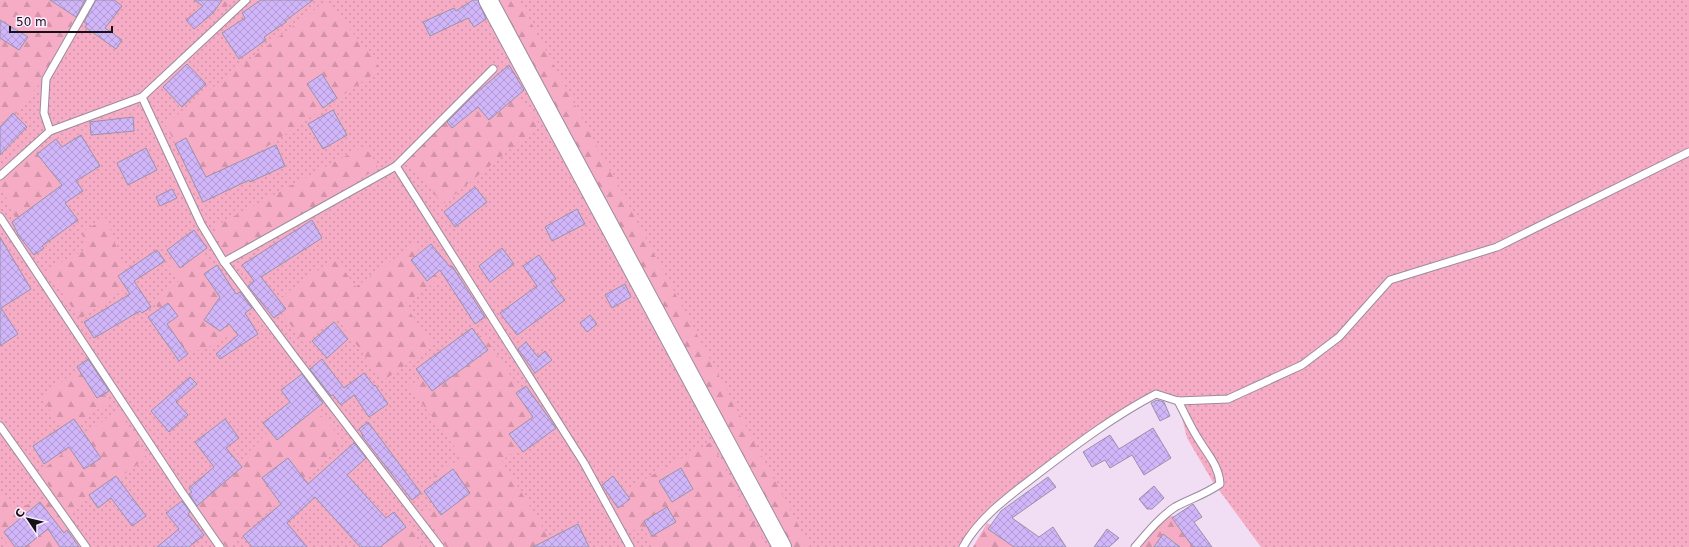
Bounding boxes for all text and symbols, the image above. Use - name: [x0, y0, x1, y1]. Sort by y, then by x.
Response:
- scale bar: [10, 8, 112, 34]
- text: 50 m: [16, 15, 47, 29]
- north arrow: [8, 499, 48, 539]
- text: С: [13, 507, 28, 521]

